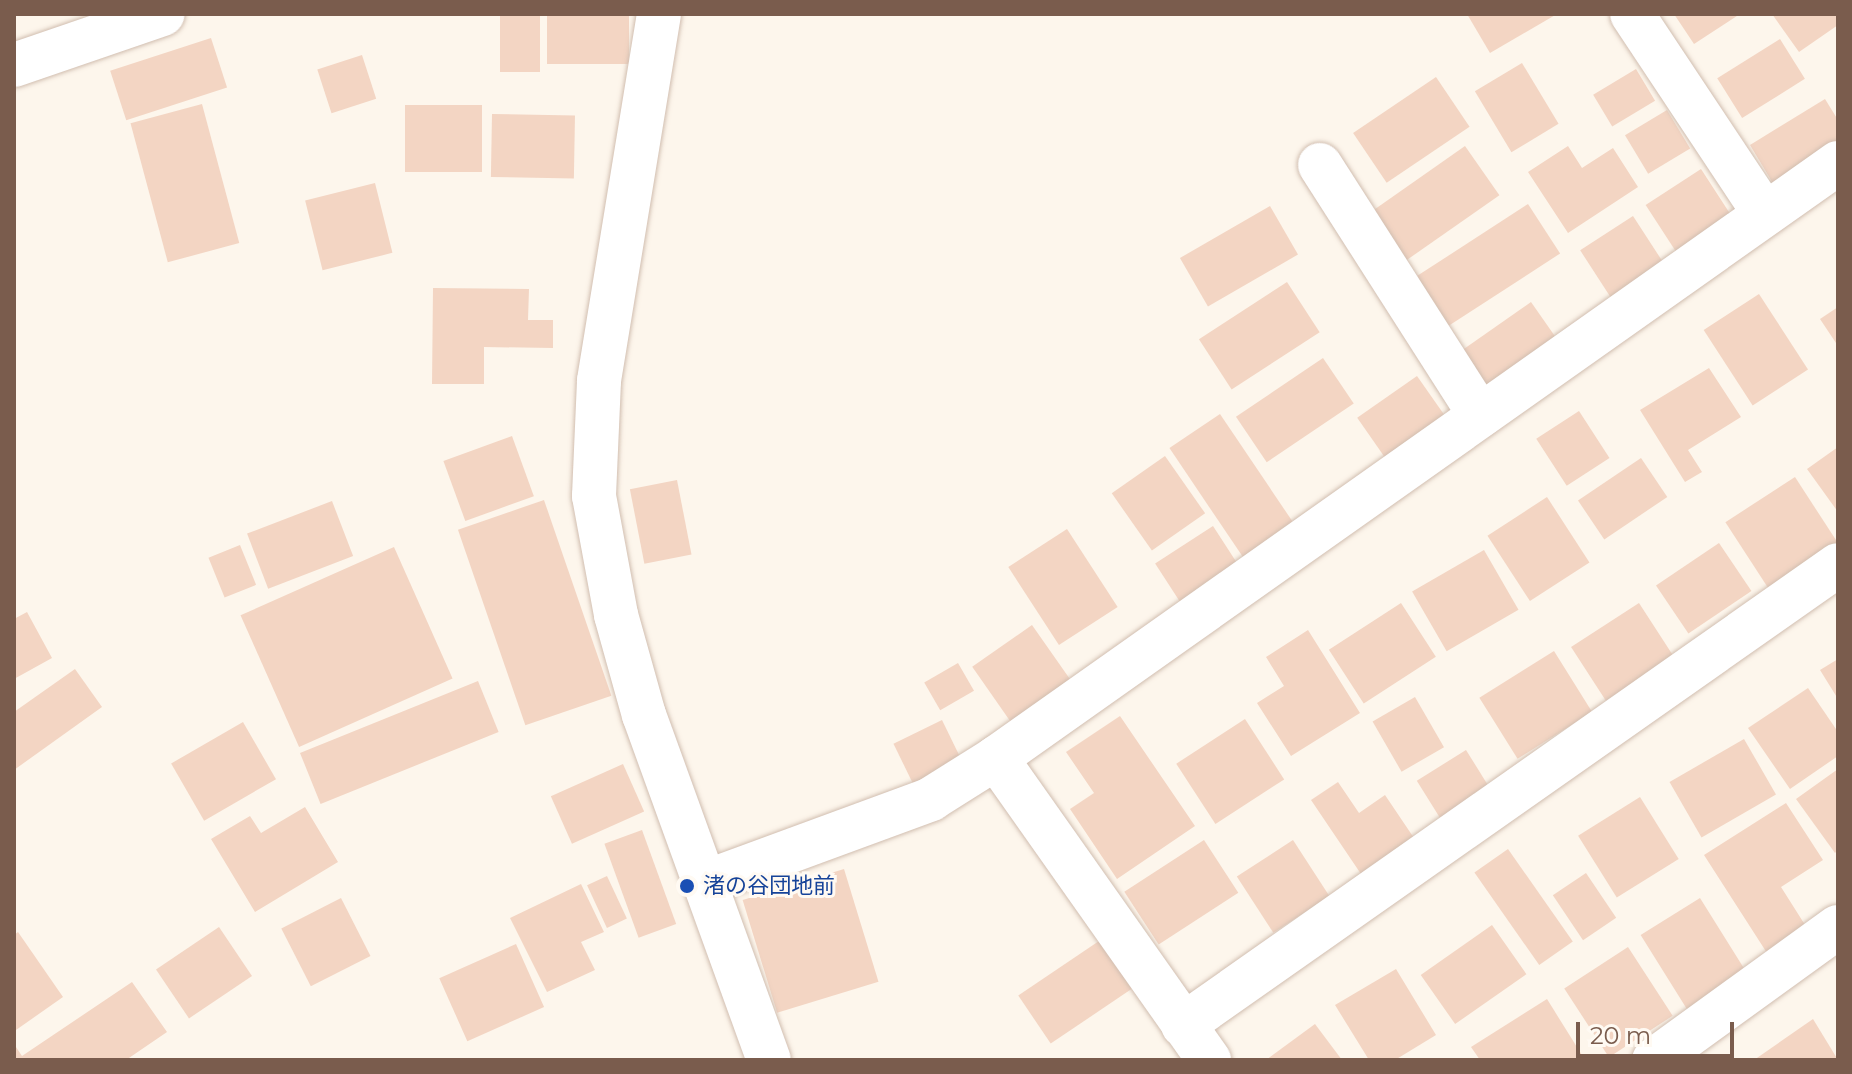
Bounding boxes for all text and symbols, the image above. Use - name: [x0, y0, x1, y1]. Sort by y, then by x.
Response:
- place label: 渚の谷団地前: [703, 873, 835, 899]
- marker: 渚の谷団地前: [678, 877, 696, 895]
- scale bar: [1580, 1006, 1738, 1056]
- text: 20 m: [1590, 1021, 1651, 1050]

